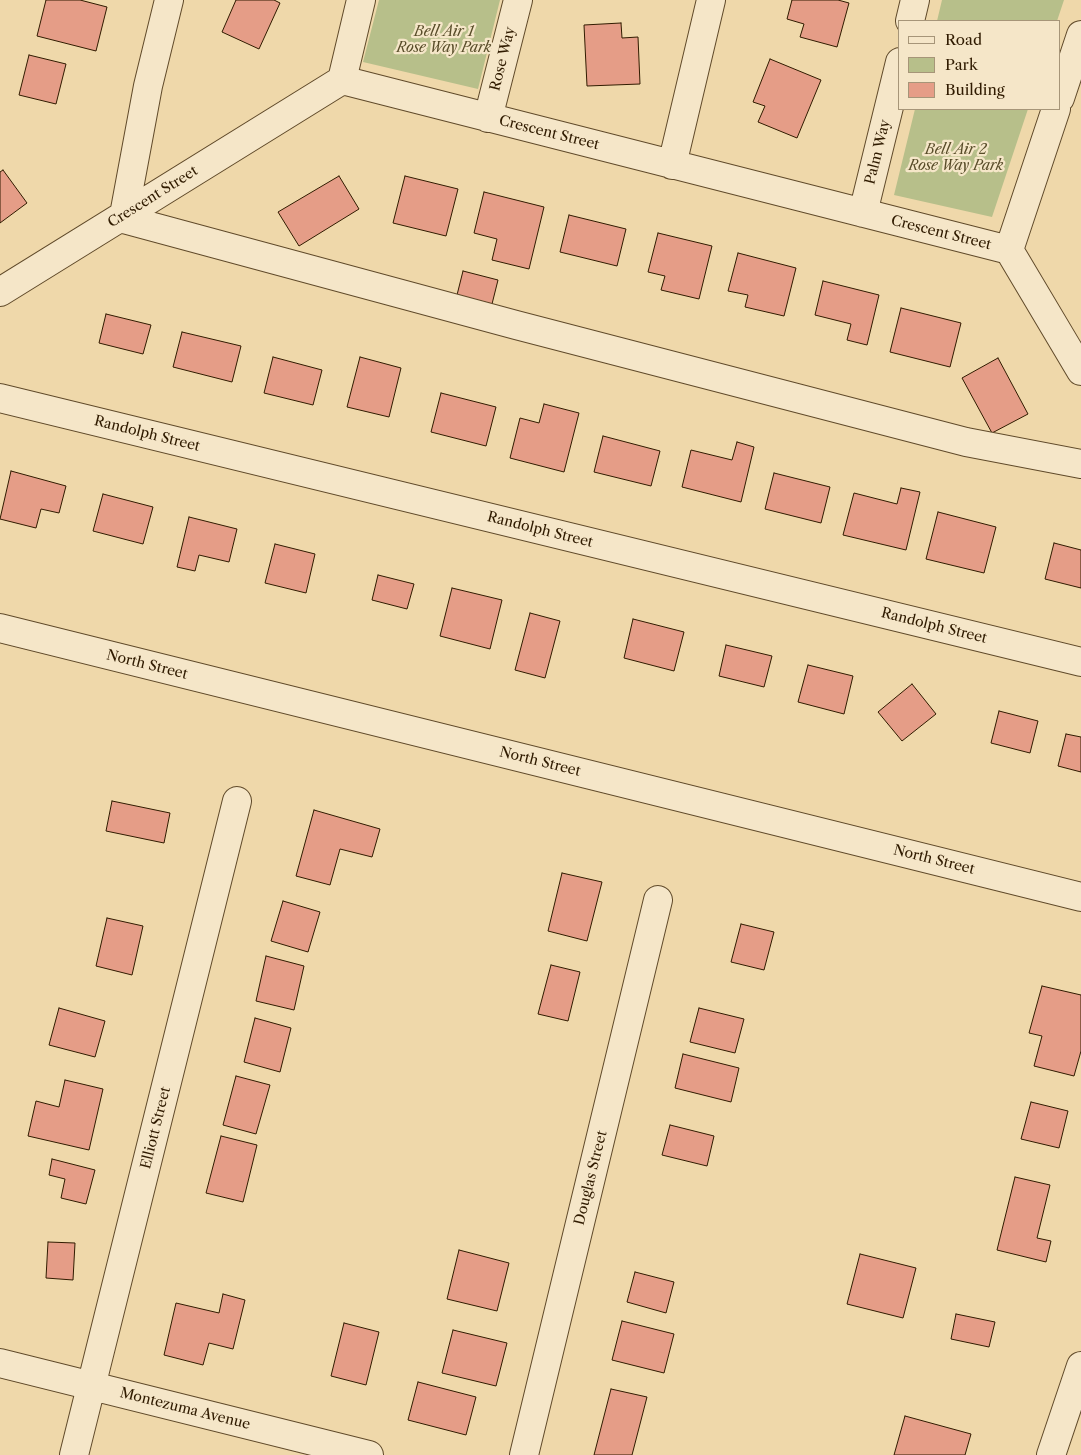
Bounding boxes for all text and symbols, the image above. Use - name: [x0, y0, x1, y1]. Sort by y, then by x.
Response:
- legend: [898, 20, 1061, 110]
- park label: Bell Air 1 Rose Way Park: [397, 24, 491, 56]
- street label: Rose Way: [487, 25, 519, 93]
- text: Road: [945, 30, 982, 49]
- text: Park: [945, 55, 978, 74]
- text: Building: [945, 80, 1005, 99]
- street label: Crescent Street: [497, 112, 601, 154]
- street label: Palm Way: [862, 118, 894, 186]
- park label: Bell Air 2 Rose Way Park: [909, 142, 1003, 174]
- street label: Crescent Street: [105, 163, 201, 231]
- street label: Crescent Street: [889, 212, 993, 254]
- street label: Randolph Street: [92, 413, 202, 455]
- street label: Randolph Street: [485, 509, 595, 551]
- street label: Randolph Street: [879, 605, 989, 647]
- street label: North Street: [105, 647, 189, 683]
- street label: North Street: [498, 744, 582, 780]
- street label: North Street: [892, 842, 976, 878]
- street label: Elliott Street: [138, 1085, 174, 1171]
- street label: Douglas Street: [571, 1129, 611, 1227]
- street label: Montezuma Avenue: [118, 1385, 252, 1433]

